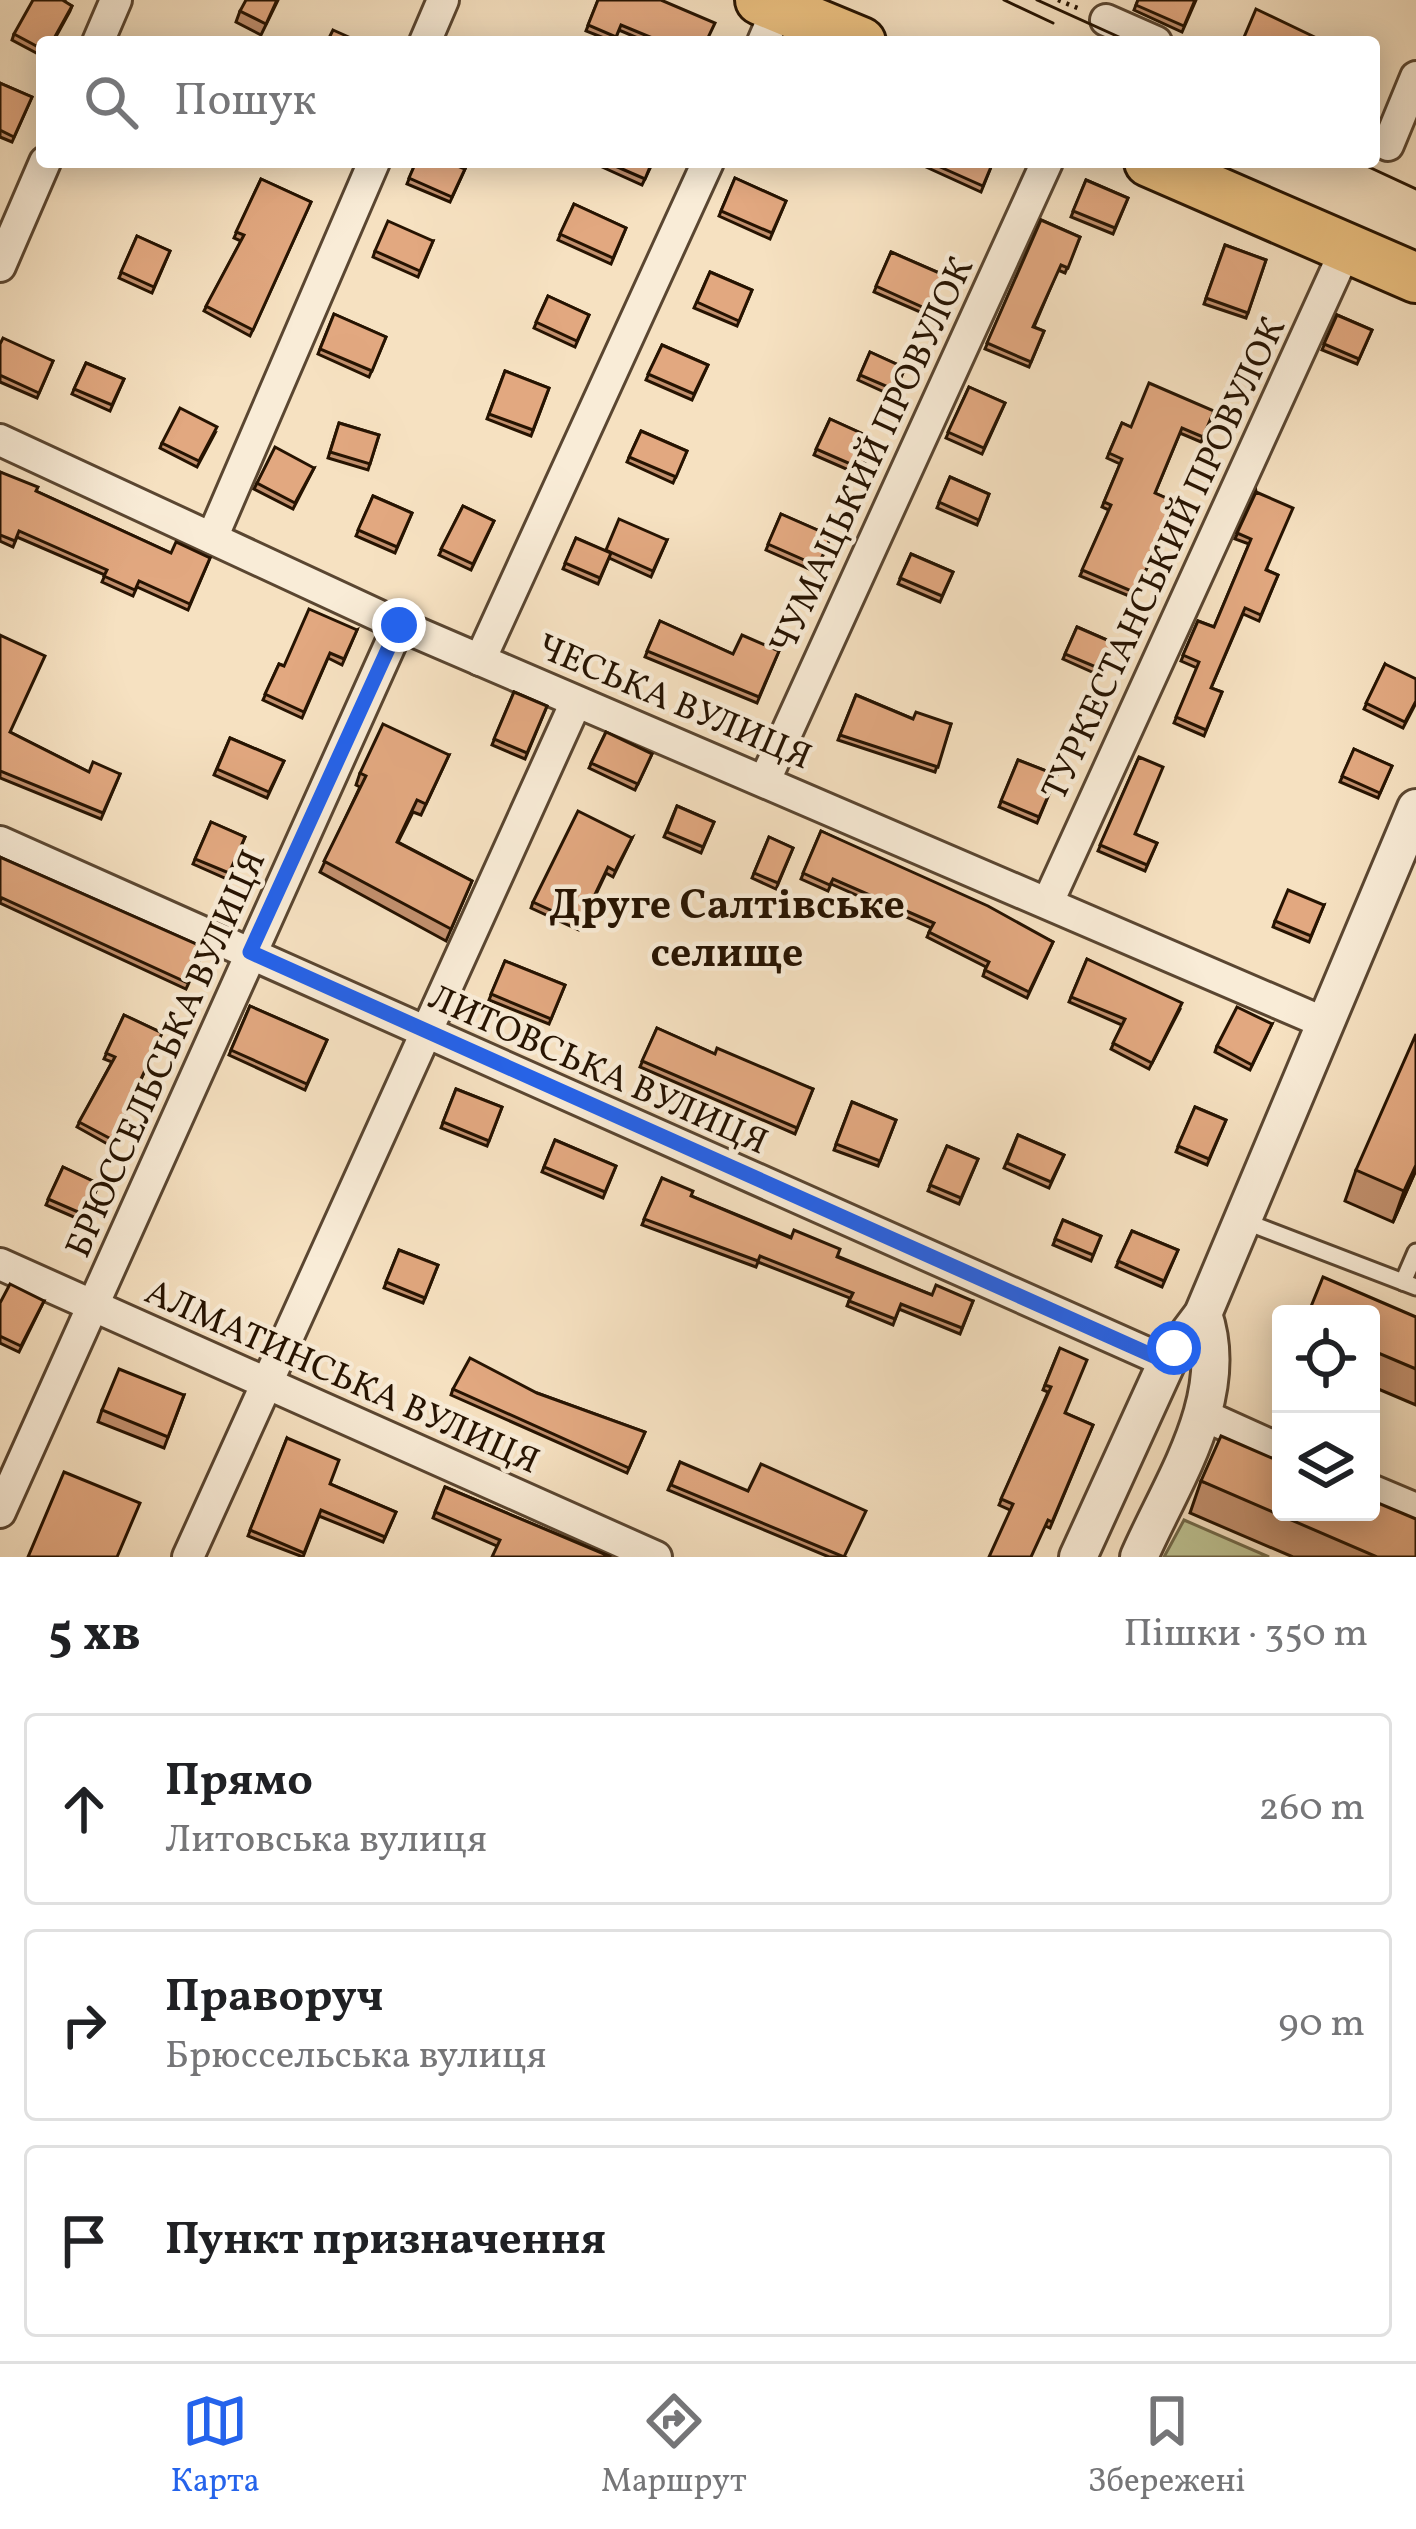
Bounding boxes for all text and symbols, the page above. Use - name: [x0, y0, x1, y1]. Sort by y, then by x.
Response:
- search box: [36, 36, 1380, 168]
- icon: search: [78, 69, 144, 135]
- text: Пошук: [174, 71, 317, 134]
- street label: ЧУМАЦЬКИЙ ПРОВУЛОК: [759, 250, 988, 664]
- street label: ТУРКЕСТАНСЬКИЙ ПРОВУЛОК: [1032, 310, 1300, 809]
- route end: [372, 598, 426, 652]
- street label: ЧЕСЬКА ВУЛИЦЯ: [529, 623, 818, 784]
- street label: БРЮССЕЛЬСЬКА ВУЛИЦЯ: [55, 843, 280, 1266]
- district label: Друге Салтівське селище: [549, 878, 905, 985]
- street label: ЛИТОВСЬКА ВУЛИЦЯ: [420, 974, 775, 1169]
- street label: АЛМАТИНСЬКА ВУЛИЦЯ: [136, 1269, 547, 1488]
- map controls: [1272, 1305, 1380, 1521]
- button: locate: [1272, 1305, 1380, 1413]
- route start: [1147, 1321, 1201, 1375]
- button: layers: [1272, 1413, 1380, 1521]
- text: 5 хв: [48, 1600, 141, 1671]
- text: Пішки · 350 m: [1123, 1608, 1368, 1662]
- text: Прямо: [165, 1751, 313, 1814]
- icon: ahead: [51, 1776, 117, 1842]
- text: 260 m: [1259, 1782, 1365, 1836]
- text: Литовська вулиця: [165, 1814, 487, 1868]
- text: Праворуч: [165, 1967, 384, 2030]
- icon: right: [51, 1992, 117, 2058]
- text: 90 m: [1278, 1998, 1365, 2052]
- text: Брюссельська вулиця: [165, 2030, 546, 2084]
- icon: arrive: [51, 2208, 117, 2274]
- text: Пункт призначення: [165, 2210, 606, 2273]
- tab: Карта: [170, 2388, 260, 2506]
- tab: Маршрут: [601, 2388, 747, 2506]
- tab: Збережені: [1088, 2388, 1246, 2506]

